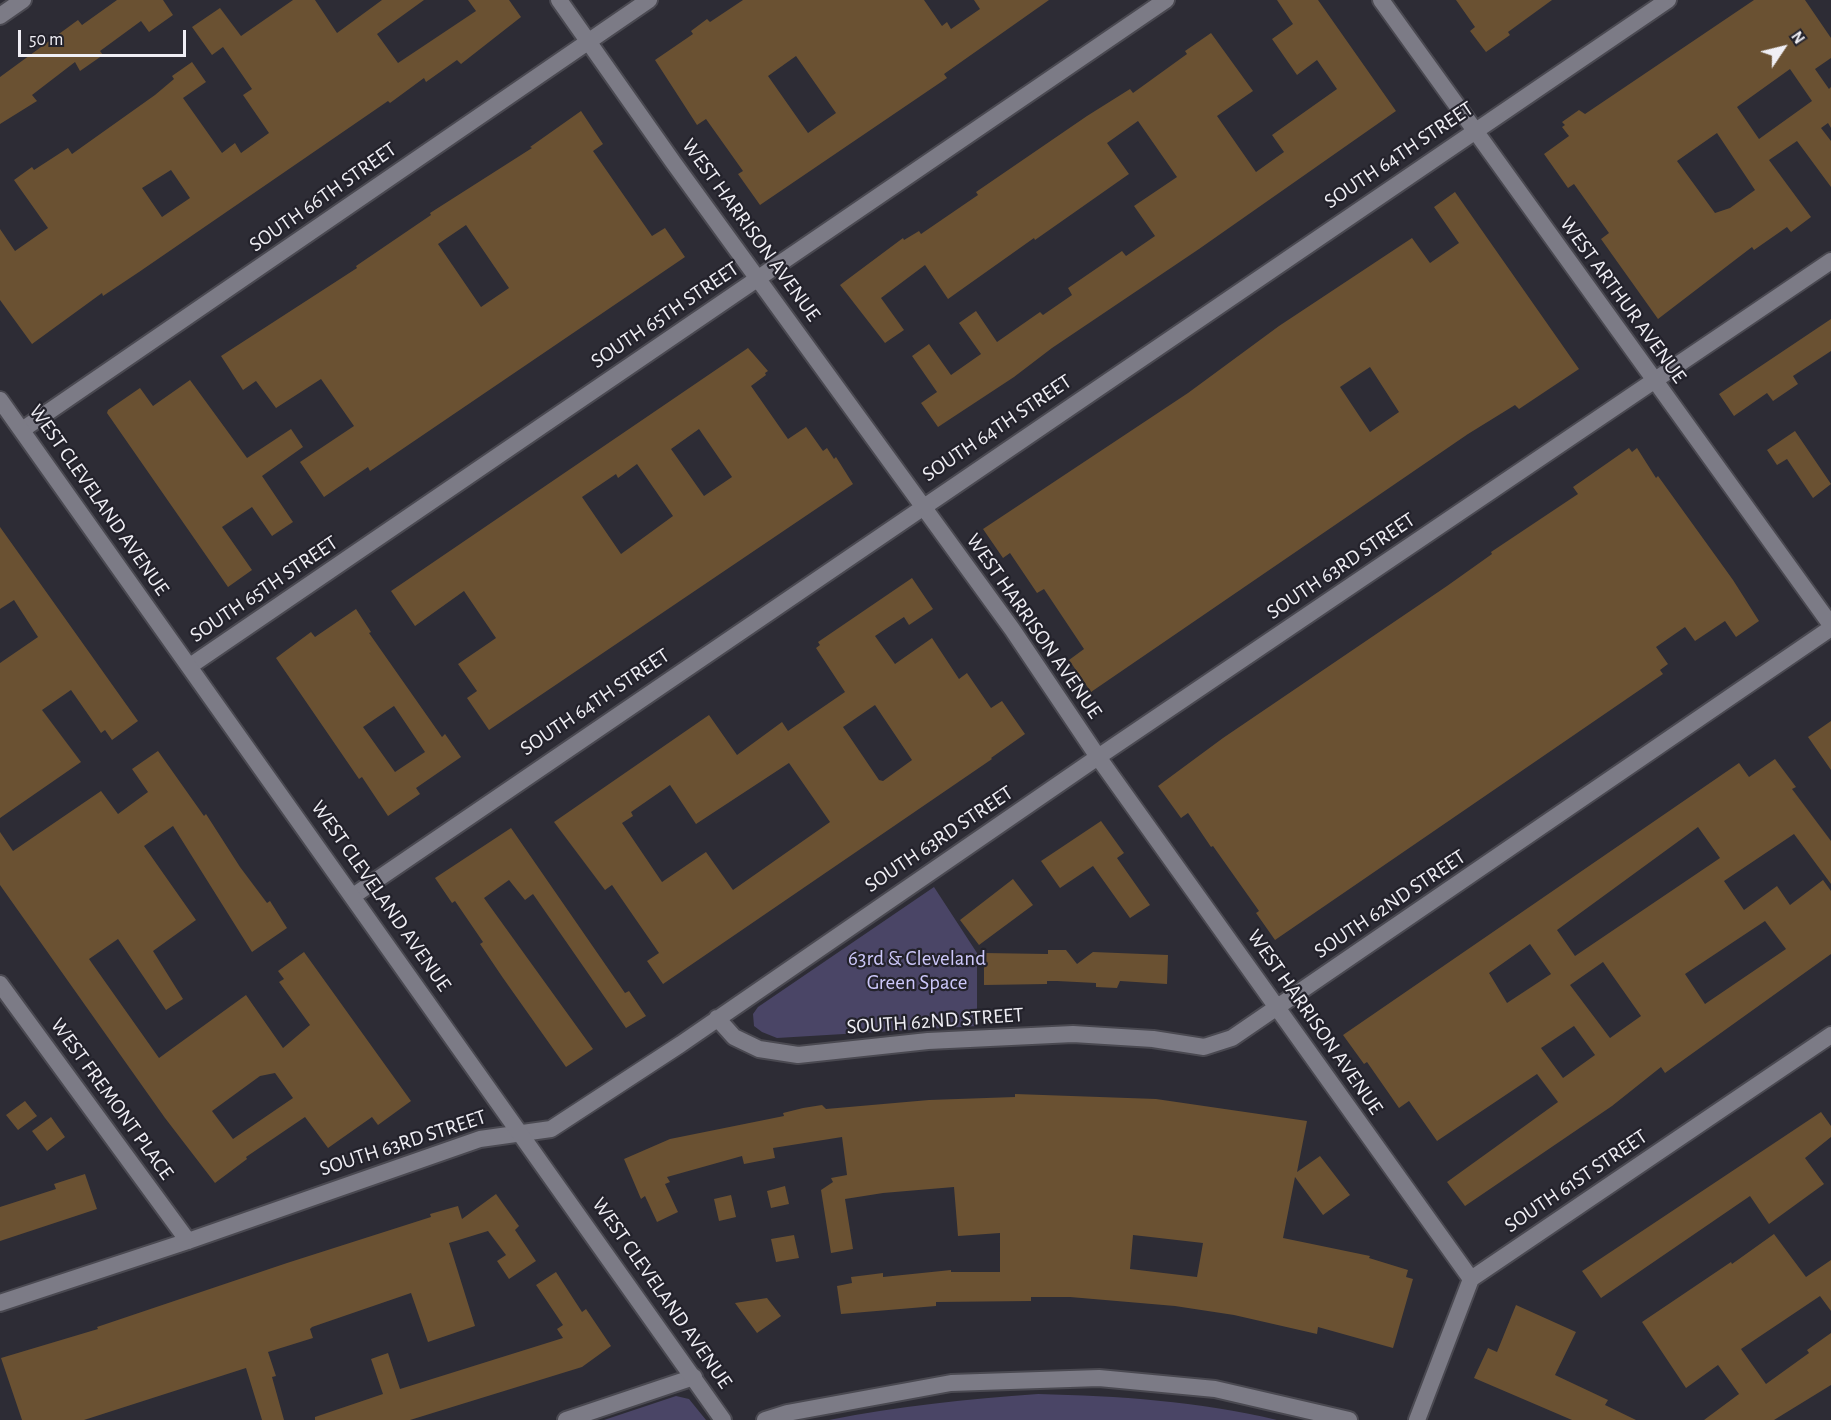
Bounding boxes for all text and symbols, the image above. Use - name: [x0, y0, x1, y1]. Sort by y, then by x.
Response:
- scale bar: [21, 18, 189, 56]
- north arrow: [1753, 18, 1813, 78]
- text: N: [1788, 29, 1807, 47]
- text: 50 m: [29, 31, 63, 49]
- street label: SOUTH 64TH STREET: [1320, 96, 1478, 214]
- street label: WEST HARRISON AVENUE: [676, 134, 826, 326]
- street label: SOUTH 66TH STREET: [244, 137, 402, 257]
- street label: WEST ARTHUR AVENUE: [1554, 212, 1692, 388]
- street label: SOUTH 65TH STREET: [586, 256, 744, 374]
- street label: SOUTH 64TH STREET: [918, 369, 1076, 487]
- street label: WEST CLEVELAND AVENUE: [23, 400, 175, 600]
- street label: SOUTH 63RD STREET: [1262, 507, 1420, 625]
- street label: WEST HARRISON AVENUE: [961, 529, 1107, 723]
- street label: SOUTH 65TH STREET: [185, 530, 343, 648]
- street label: SOUTH 64TH STREET: [516, 643, 674, 761]
- street label: SOUTH 63RD STREET: [860, 780, 1018, 898]
- street label: WEST CLEVELAND AVENUE: [305, 796, 457, 996]
- street label: SOUTH 62ND STREET: [1309, 844, 1471, 964]
- street label: WEST HARRISON AVENUE: [1242, 925, 1388, 1119]
- park label: 63rd & Cleveland Green Space: [848, 946, 986, 996]
- street label: SOUTH 62ND STREET: [846, 1002, 1024, 1040]
- street label: WEST FREMONT PLACE: [45, 1013, 179, 1185]
- street label: SOUTH 63RD STREET: [316, 1104, 490, 1182]
- street label: SOUTH 61ST STREET: [1500, 1124, 1652, 1238]
- street label: WEST CLEVELAND AVENUE: [586, 1193, 738, 1393]

